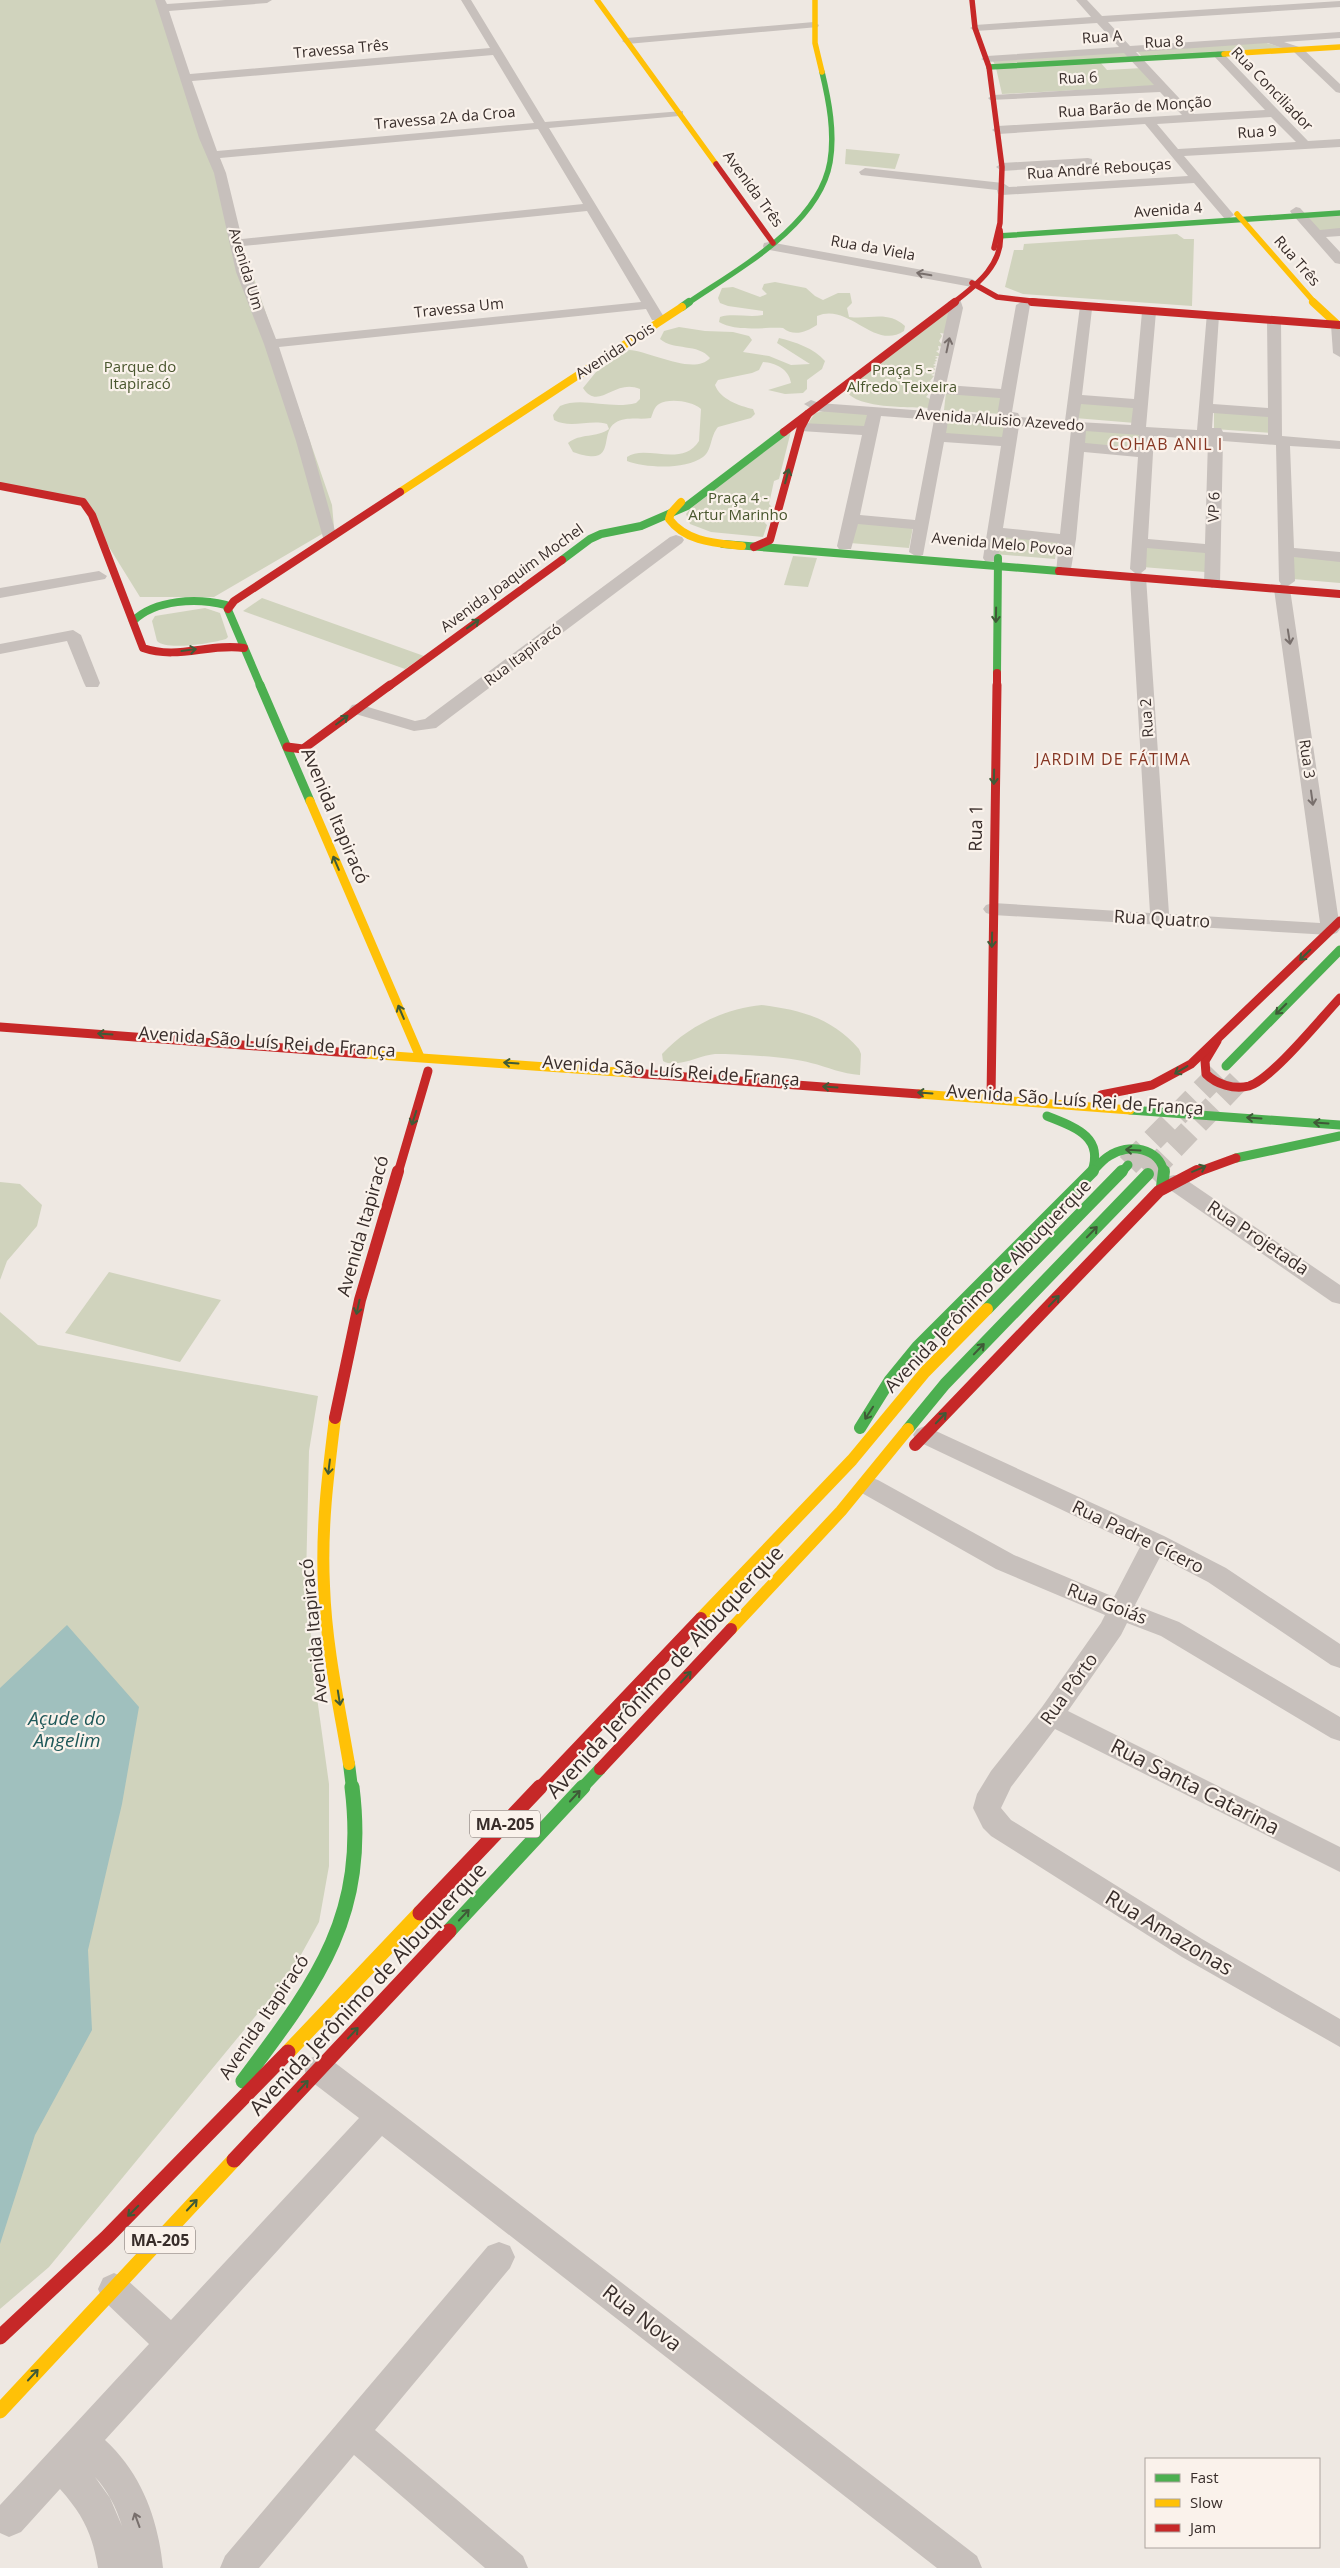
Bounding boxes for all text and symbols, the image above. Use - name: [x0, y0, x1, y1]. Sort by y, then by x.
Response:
- street label: Rua A: [1081, 25, 1123, 47]
- street label: Rua 8: [1144, 30, 1184, 52]
- street label: Travessa Três: [293, 34, 389, 62]
- street label: Rua Conciliador: [1227, 42, 1318, 135]
- street label: Rua 6: [1058, 66, 1098, 88]
- street label: Rua Barão de Monção: [1057, 91, 1212, 121]
- street label: Travessa 2A da Croa: [374, 101, 516, 133]
- street label: Rua 9: [1237, 120, 1277, 142]
- street label: Avenida Três: [719, 146, 788, 231]
- street label: Rua André Rebouças: [1026, 153, 1172, 183]
- street label: Avenida 4: [1133, 197, 1203, 221]
- street label: Avenida Um: [225, 225, 269, 312]
- street label: Rua da Viela: [829, 230, 917, 264]
- street label: Rua Três: [1270, 231, 1325, 290]
- one-way arrow: [916, 269, 932, 278]
- street label: Travessa Um: [413, 292, 505, 322]
- street label: Avenida Dois: [571, 317, 658, 383]
- one-way arrow: [944, 337, 953, 353]
- park label: Parque do Itapiracó: [104, 356, 176, 393]
- park label: Praça 5 - Alfredo Teixeira: [847, 359, 957, 396]
- street label: Avenida Aluisio Azevedo: [915, 403, 1085, 435]
- district label: COHAB ANIL I: [1109, 433, 1223, 455]
- one-way arrow: [783, 469, 793, 485]
- park label: Praça 4 - Artur Marinho: [688, 487, 788, 524]
- street label: VP 6: [1202, 491, 1224, 523]
- street label: Avenida Joaquim Mochel: [436, 518, 587, 636]
- street label: Avenida Melo Povoa: [931, 527, 1073, 559]
- one-way arrow: [991, 606, 1001, 623]
- street label: Rua Itapiracó: [480, 618, 565, 690]
- one-way arrow: [466, 619, 479, 630]
- one-way arrow: [1284, 629, 1294, 645]
- one-way arrow: [181, 644, 197, 654]
- street label: Rua 2: [1135, 698, 1157, 738]
- one-way arrow: [335, 715, 348, 726]
- street label: Rua 3: [1295, 738, 1321, 780]
- street label: Avenida Itapiracó: [296, 744, 375, 887]
- district label: JARDIM DE FÁTIMA: [1033, 748, 1191, 770]
- one-way arrow: [989, 769, 999, 785]
- one-way arrow: [1307, 790, 1317, 806]
- street label: Rua 1: [963, 804, 987, 852]
- one-way arrow: [331, 856, 341, 871]
- street label: Rua Quatro: [1113, 903, 1211, 933]
- one-way arrow: [987, 932, 997, 948]
- one-way arrow: [1298, 949, 1311, 961]
- one-way arrow: [1275, 1003, 1287, 1016]
- one-way arrow: [395, 1005, 405, 1020]
- street label: Avenida São Luís Rei de França: [138, 1020, 397, 1062]
- one-way arrow: [97, 1030, 113, 1039]
- street label: Avenida São Luís Rei de França: [542, 1049, 801, 1091]
- one-way arrow: [503, 1059, 519, 1068]
- one-way arrow: [1175, 1065, 1189, 1075]
- street label: Avenida São Luís Rei de França: [946, 1078, 1205, 1120]
- one-way arrow: [822, 1082, 838, 1091]
- one-way arrow: [917, 1089, 933, 1098]
- one-way arrow: [408, 1109, 418, 1125]
- one-way arrow: [1246, 1113, 1262, 1123]
- one-way arrow: [1313, 1118, 1329, 1128]
- one-way arrow: [1126, 1145, 1142, 1155]
- street label: Avenida Itapiracó: [330, 1152, 394, 1299]
- one-way arrow: [1191, 1164, 1206, 1174]
- street label: Avenida Jerônimo de Albuquerque: [879, 1173, 1096, 1397]
- street label: Rua Projetada: [1203, 1194, 1314, 1280]
- one-way arrow: [1086, 1226, 1098, 1238]
- one-way arrow: [1048, 1295, 1060, 1307]
- one-way arrow: [352, 1298, 362, 1314]
- one-way arrow: [973, 1342, 985, 1355]
- one-way arrow: [864, 1405, 874, 1419]
- one-way arrow: [935, 1412, 947, 1425]
- one-way arrow: [324, 1458, 334, 1474]
- street label: Rua Padre Cícero: [1069, 1494, 1208, 1578]
- street label: Avenida Jerônimo de Albuquerque: [539, 1539, 789, 1804]
- street label: Avenida Itapiracó: [293, 1557, 333, 1705]
- street label: Rua Goiás: [1064, 1577, 1151, 1629]
- street label: Rua Pôrto: [1034, 1648, 1102, 1729]
- one-way arrow: [680, 1671, 692, 1684]
- one-way arrow: [334, 1690, 344, 1706]
- water label: Açude do Angelim: [26, 1705, 106, 1753]
- street label: Rua Santa Catarina: [1106, 1731, 1285, 1841]
- one-way arrow: [569, 1790, 581, 1802]
- road number: MA-205: [470, 1810, 540, 1838]
- street label: Avenida Jerônimo de Albuquerque: [242, 1856, 492, 2121]
- street label: Rua Amazonas: [1100, 1883, 1239, 1981]
- one-way arrow: [458, 1908, 470, 1921]
- street label: Avenida Itapiracó: [213, 1949, 314, 2083]
- one-way arrow: [347, 2027, 359, 2040]
- one-way arrow: [297, 2080, 309, 2093]
- one-way arrow: [186, 2199, 198, 2212]
- one-way arrow: [126, 2205, 139, 2217]
- road number: MA-205: [125, 2226, 195, 2254]
- street label: Rua Nova: [597, 2277, 688, 2357]
- one-way arrow: [27, 2369, 39, 2382]
- legend: [1145, 2458, 1320, 2548]
- text: Fast: [1190, 2467, 1219, 2487]
- text: Slow: [1190, 2492, 1223, 2512]
- one-way arrow: [132, 2513, 141, 2529]
- text: Jam: [1188, 2517, 1216, 2537]

